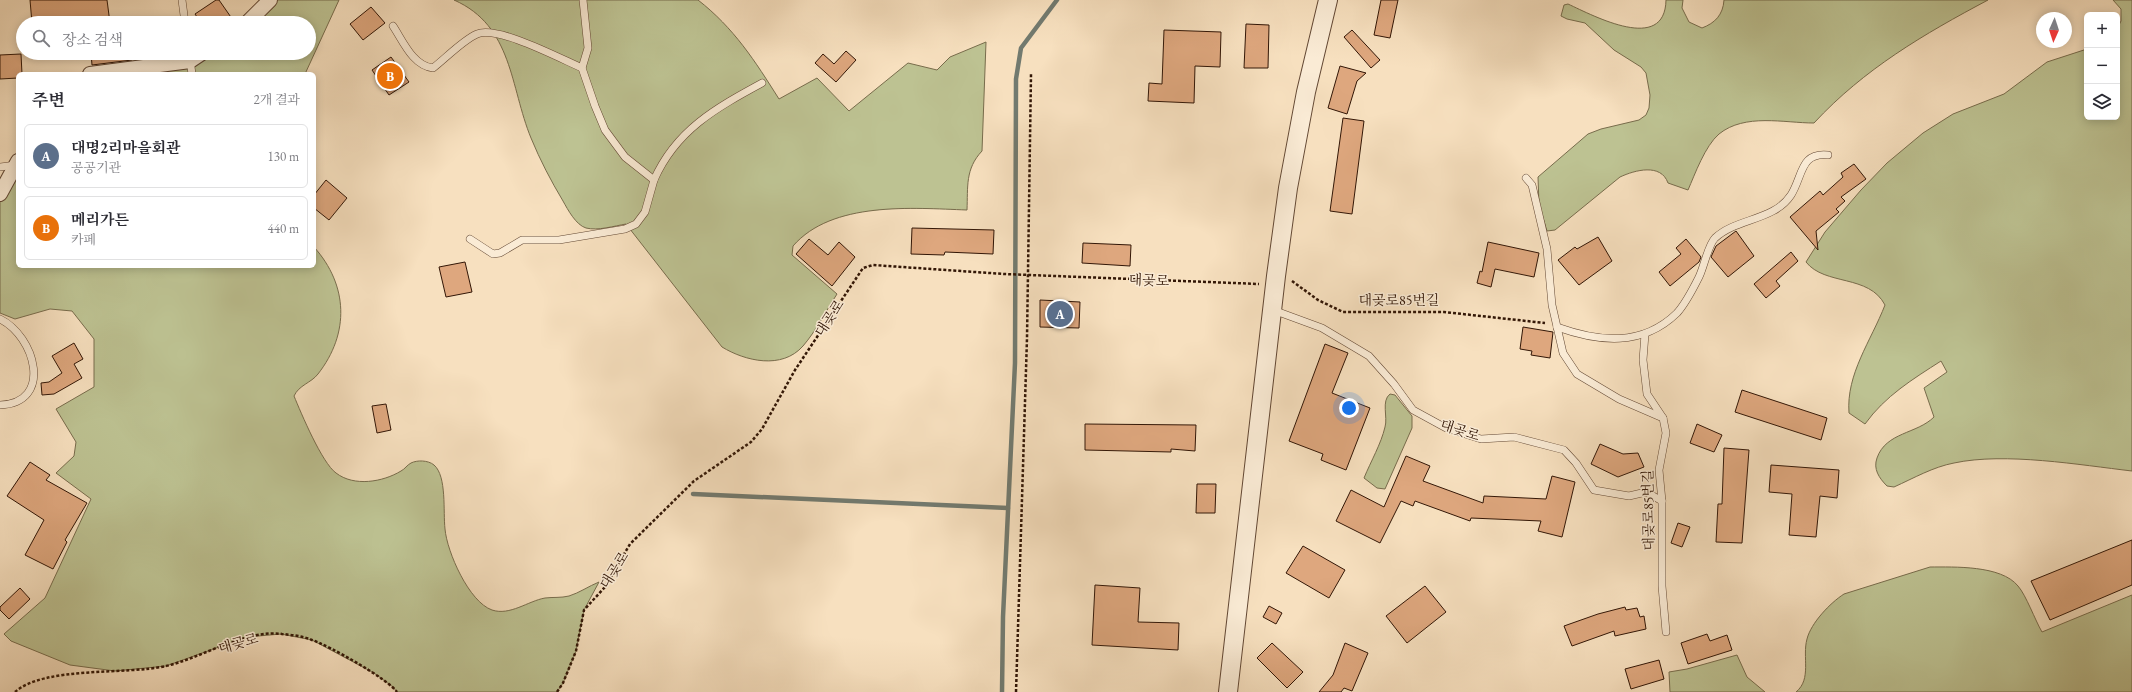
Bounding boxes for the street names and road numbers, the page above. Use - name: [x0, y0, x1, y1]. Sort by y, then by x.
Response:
- street label: 대곶로: [1128, 270, 1170, 290]
- street label: 대곶로85번길: [1358, 291, 1440, 309]
- street label: 대곶로: [810, 296, 848, 340]
- street label: 대곶로: [1438, 415, 1483, 445]
- street label: 대곶로85번길: [1638, 469, 1658, 551]
- street label: 대곶로: [596, 548, 633, 592]
- street label: 대곶로: [216, 629, 260, 657]

